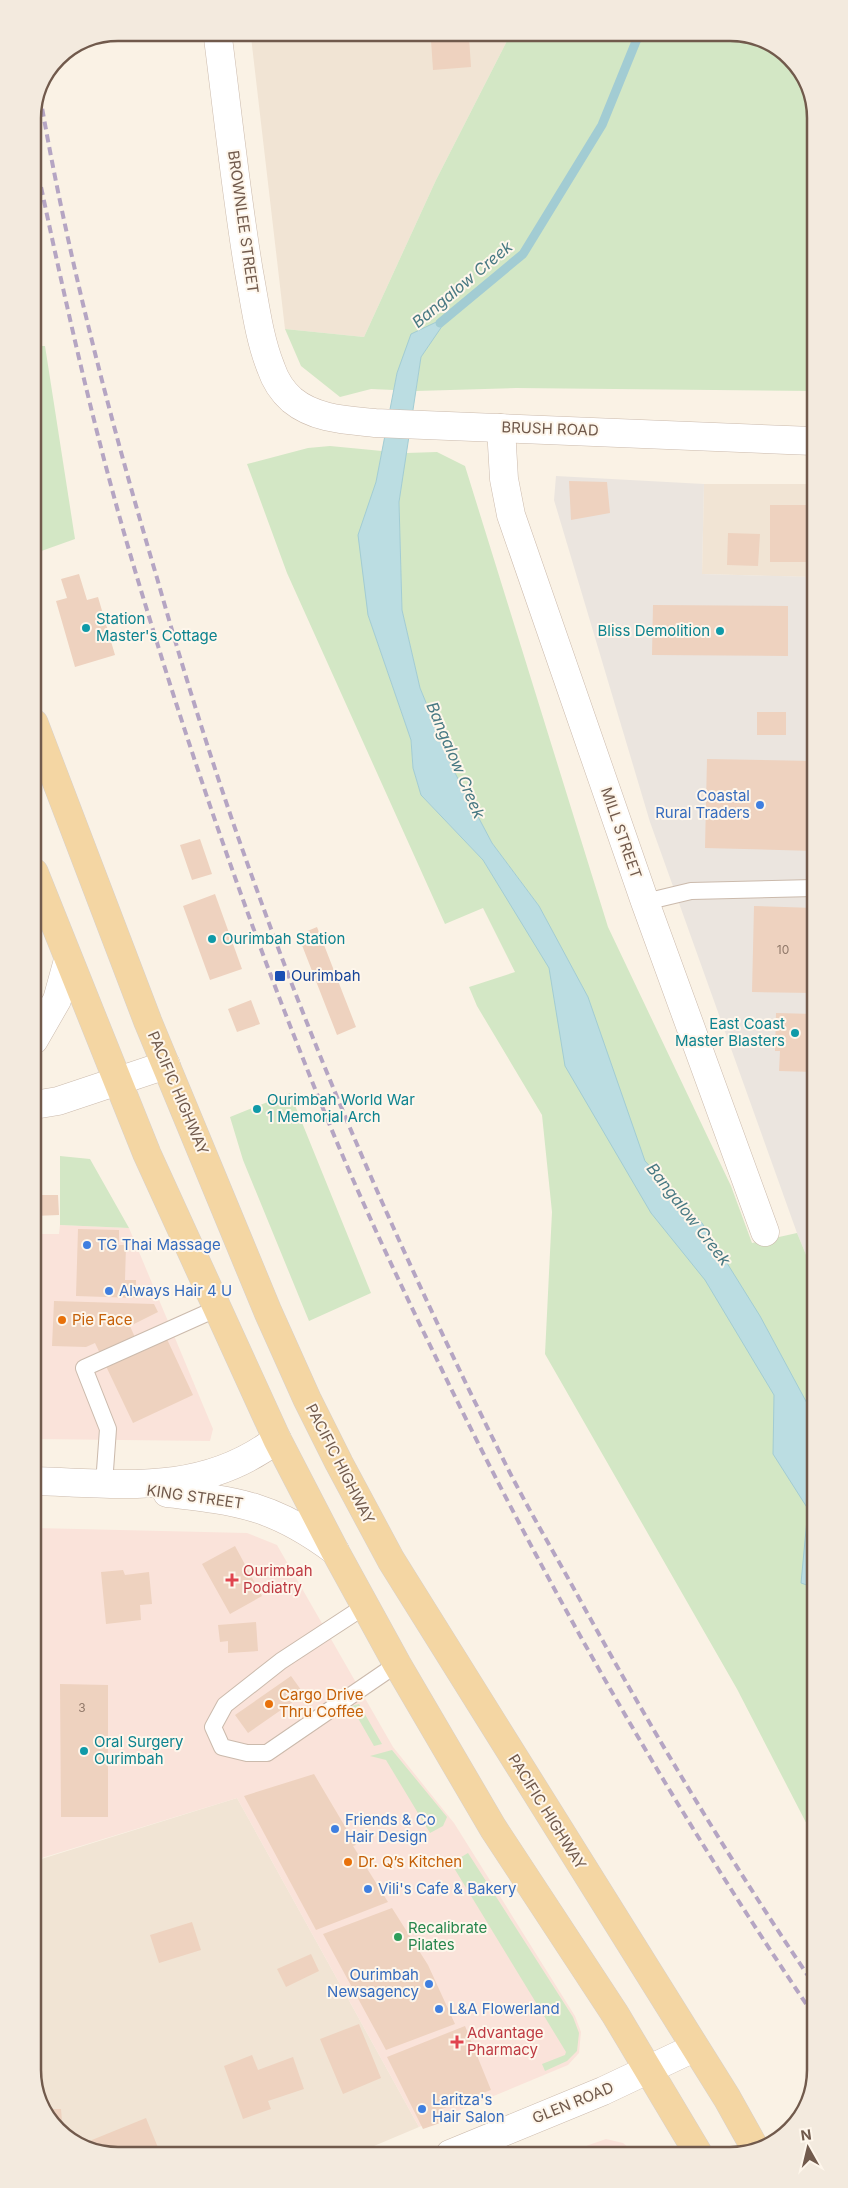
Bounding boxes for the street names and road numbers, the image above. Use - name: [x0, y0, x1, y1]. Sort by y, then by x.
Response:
- street label: BROWNLEE STREET: [224, 149, 263, 295]
- street label: BRUSH ROAD: [501, 417, 599, 440]
- street label: MILL STREET: [597, 785, 646, 881]
- street label: PACIFIC HIGHWAY: [144, 1028, 213, 1157]
- street label: PACIFIC HIGHWAY: [302, 1401, 379, 1527]
- street label: KING STREET: [145, 1480, 245, 1513]
- street label: PACIFIC HIGHWAY: [504, 1751, 591, 1873]
- street label: GLEN ROAD: [529, 2078, 616, 2127]

